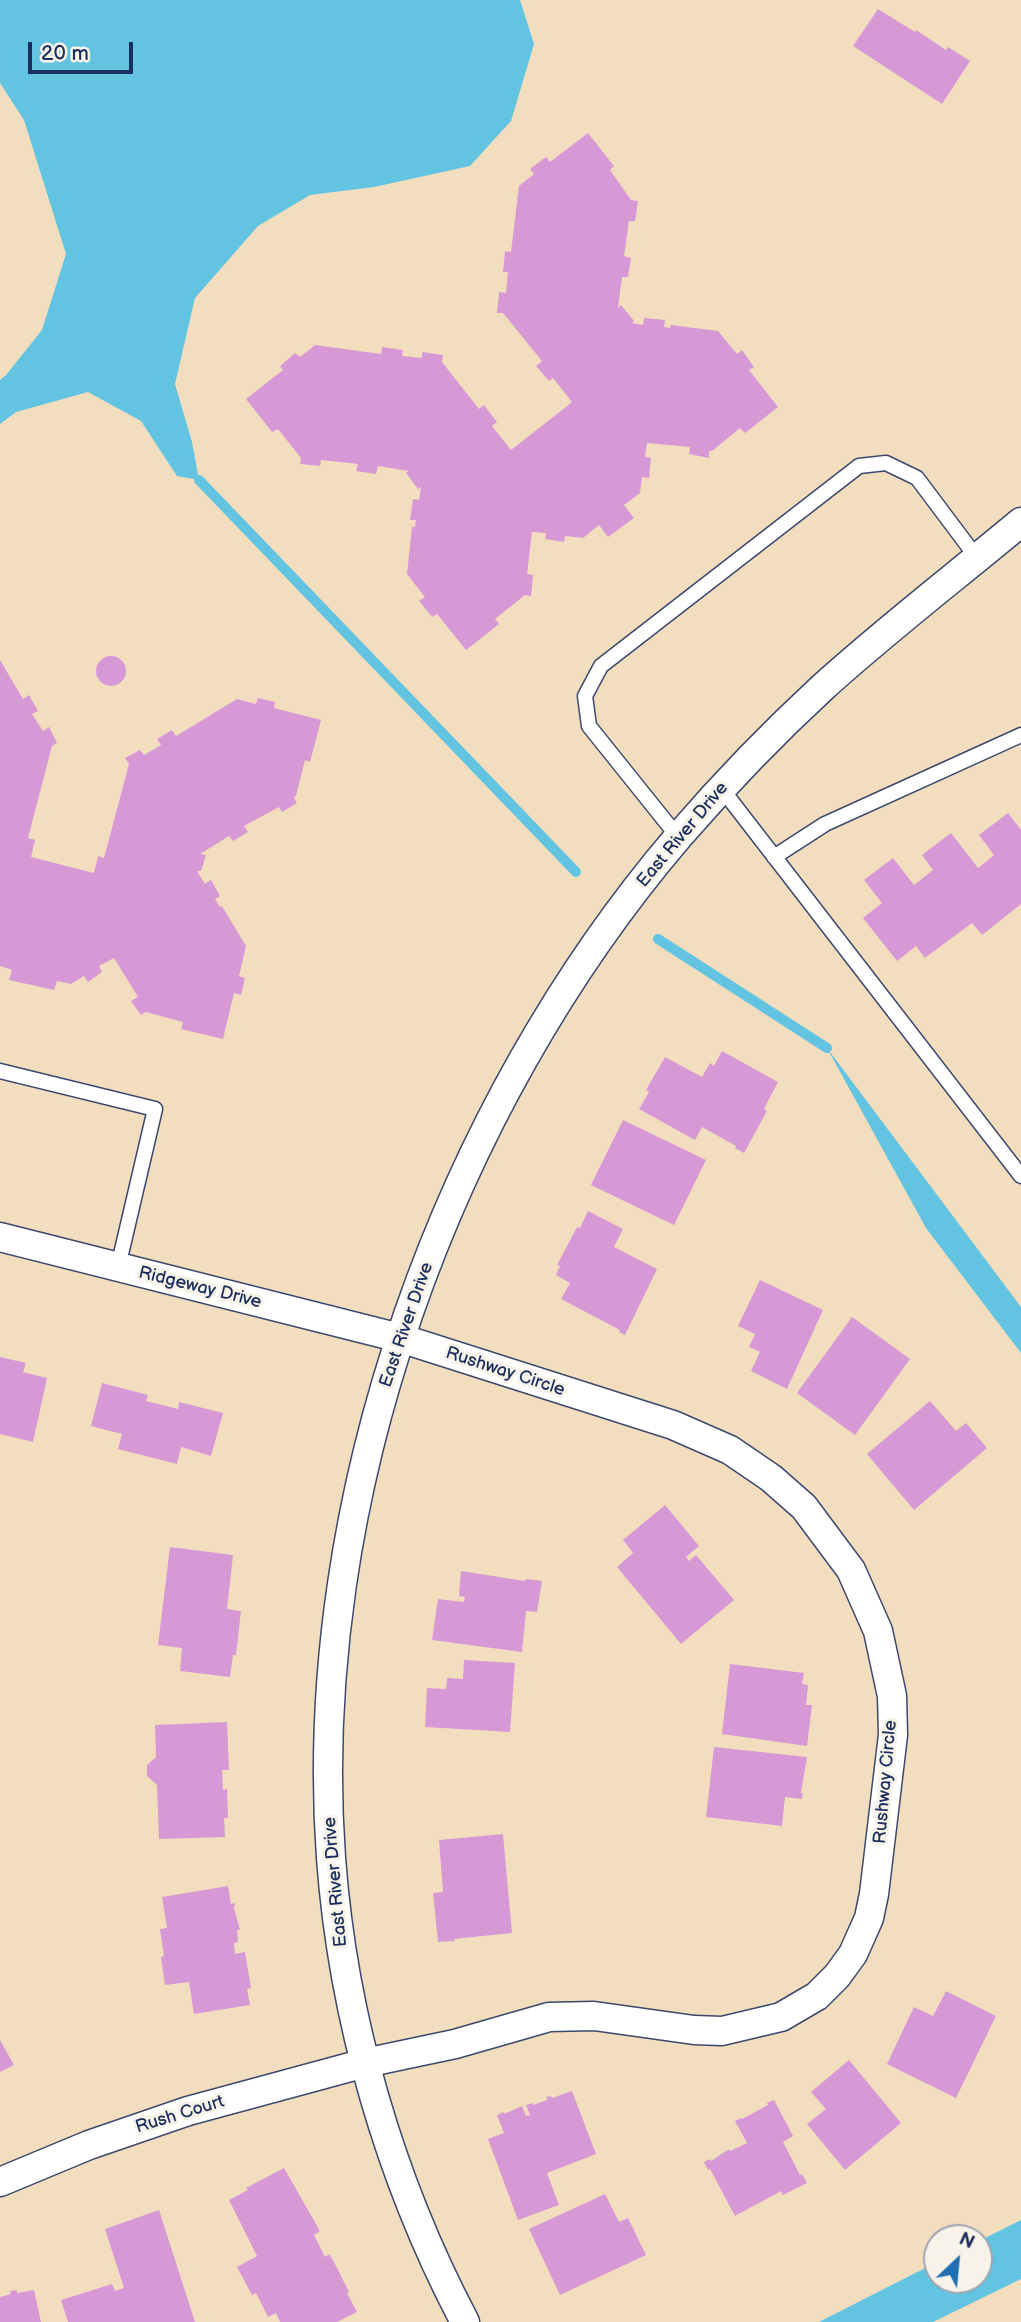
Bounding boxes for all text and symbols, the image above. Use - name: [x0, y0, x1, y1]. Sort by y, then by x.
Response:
- scale bar: [32, 28, 136, 72]
- text: 20 m: [41, 41, 89, 66]
- street label: East River Drive: [633, 778, 733, 892]
- street label: East River Drive: [376, 1260, 438, 1390]
- street label: Ridgeway Drive: [136, 1262, 264, 1314]
- street label: Rushway Circle: [443, 1343, 567, 1401]
- street label: Rushway Circle: [870, 1719, 902, 1845]
- street label: East River Drive: [320, 1816, 352, 1948]
- street label: Rush Court: [133, 2091, 227, 2139]
- north arrow: [923, 2224, 993, 2294]
- text: N: [955, 2228, 978, 2255]

